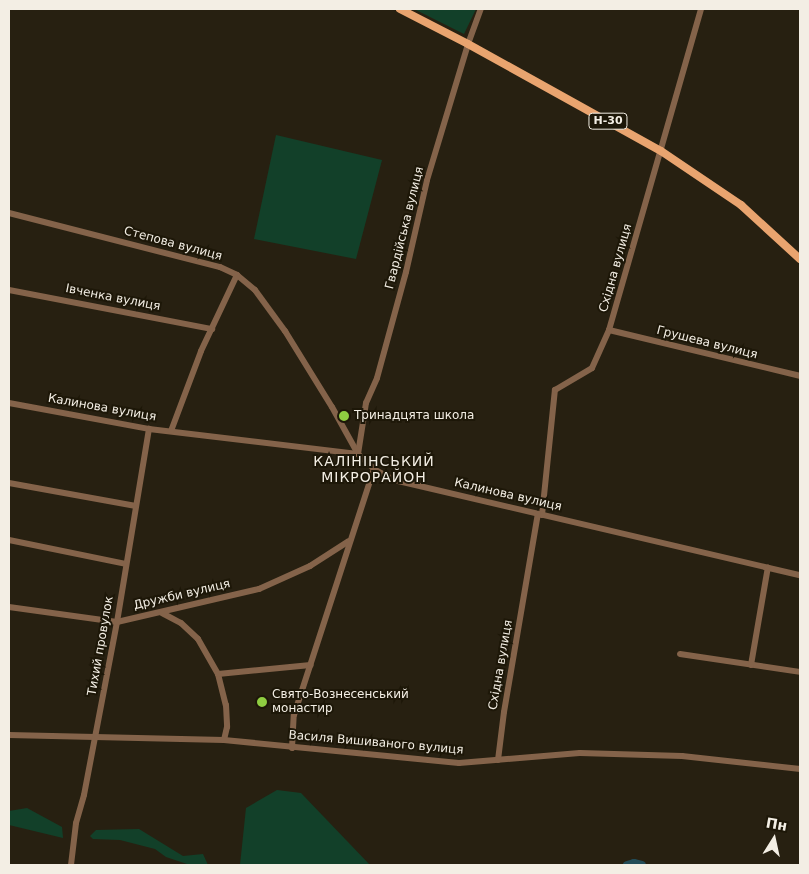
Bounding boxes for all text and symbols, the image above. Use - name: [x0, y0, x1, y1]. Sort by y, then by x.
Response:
- road number: Н-30: [588, 112, 628, 130]
- street label: Гвардійська вулиця: [383, 165, 427, 291]
- street label: Східна вулиця: [597, 222, 635, 314]
- street label: Степова вулиця: [122, 224, 224, 264]
- street label: Івченка вулиця: [64, 282, 162, 314]
- street label: Грушева вулиця: [655, 323, 759, 363]
- street label: Калинова вулиця: [47, 391, 157, 425]
- place label: Тринадцята школа: [354, 409, 474, 423]
- marker: Тринадцята школа: [338, 410, 350, 422]
- district label: КАЛІНІНСЬКИЙ МІКРОРАЙОН: [312, 453, 436, 486]
- street label: Калинова вулиця: [453, 476, 563, 514]
- street label: Дружби вулиця: [132, 577, 232, 613]
- street label: Тихий провулок: [85, 595, 117, 697]
- street label: Східна вулиця: [486, 619, 516, 711]
- place label: Cвято-Вознесенський монастир: [272, 688, 409, 716]
- marker: Cвято-Вознесенський монастир: [256, 696, 268, 708]
- street label: Василя Вишиваного вулиця: [288, 728, 464, 758]
- north arrow: [749, 814, 799, 864]
- text: Пн: [765, 814, 789, 834]

